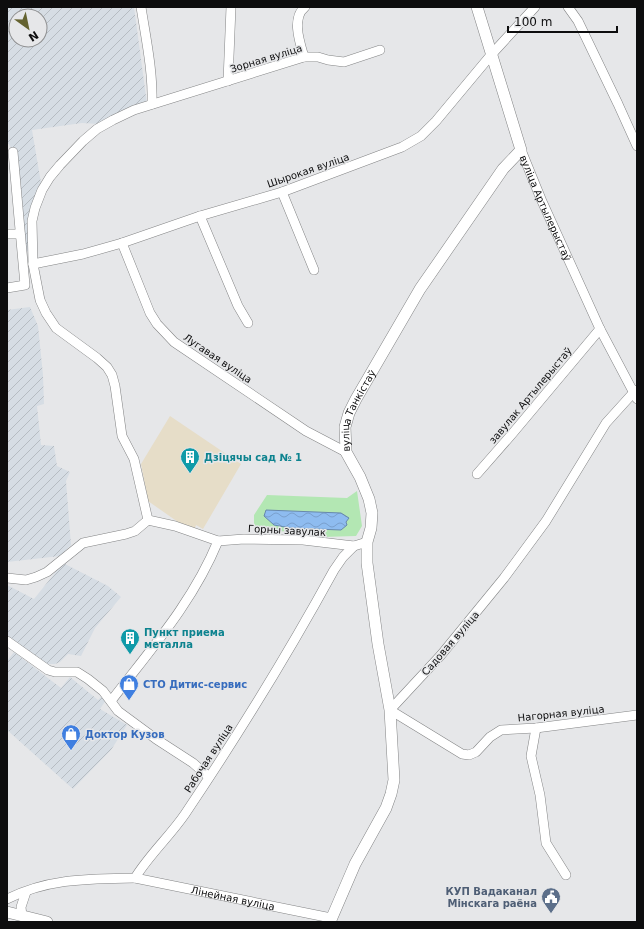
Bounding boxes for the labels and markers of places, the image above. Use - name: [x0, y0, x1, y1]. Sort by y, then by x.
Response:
- building icon: Дзіцячы сад № 1: [179, 446, 201, 474]
- place label: Дзіцячы сад № 1: [204, 452, 302, 463]
- building icon: Пункт приема металла: [119, 627, 141, 655]
- place label: Пункт приема металла: [144, 627, 225, 650]
- shop icon: СТО Дитис-сервис: [118, 673, 140, 701]
- place label: СТО Дитис-сервис: [143, 679, 247, 690]
- shop icon: Доктор Кузов: [60, 723, 82, 751]
- place label: Доктор Кузов: [85, 729, 165, 740]
- place label: КУП Вадаканал Мінскага раёна: [446, 886, 537, 909]
- public building icon: КУП Вадаканал Мінскага раёна: [540, 886, 562, 914]

